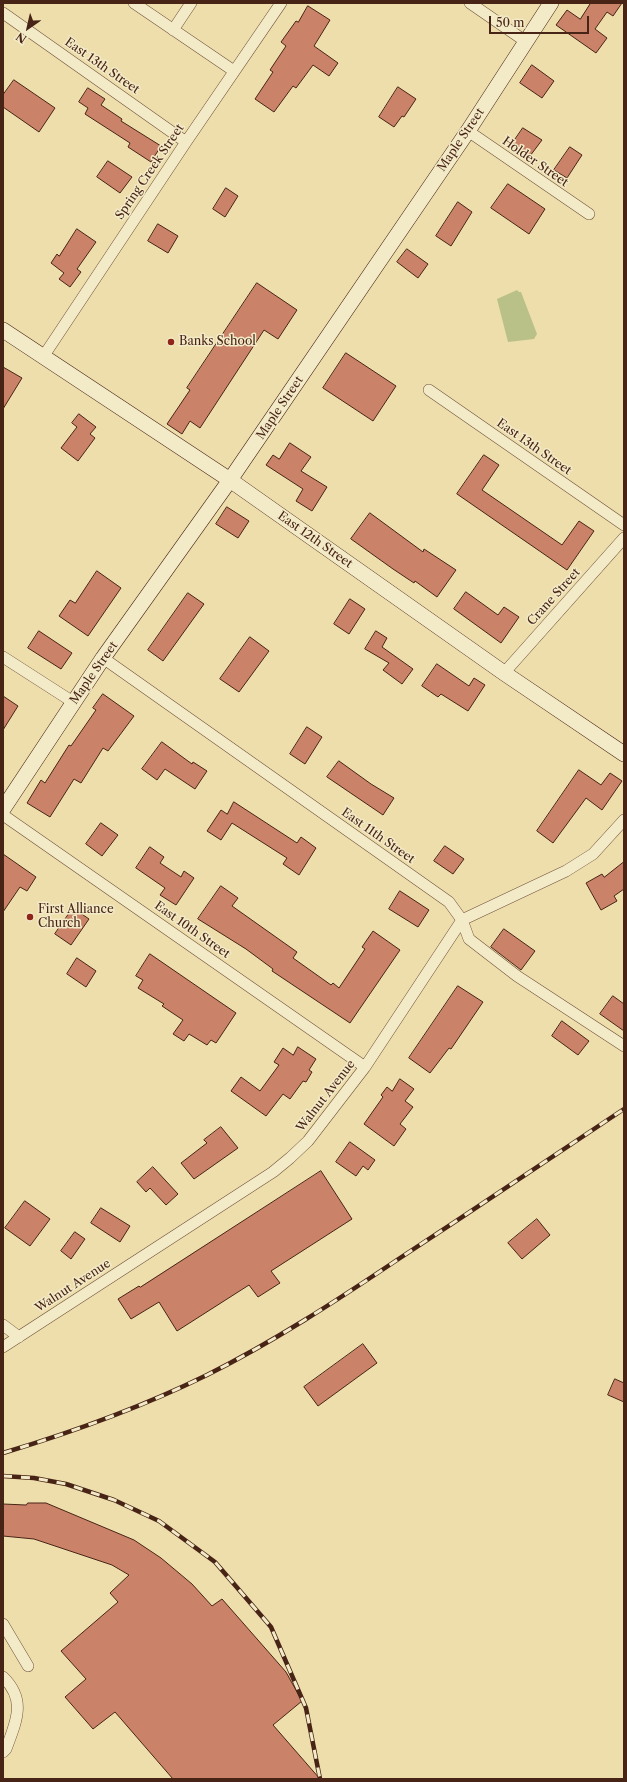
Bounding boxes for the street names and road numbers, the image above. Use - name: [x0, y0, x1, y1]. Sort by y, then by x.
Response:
- street label: East 13th Street: [62, 35, 142, 97]
- street label: Maple Street: [435, 106, 487, 174]
- street label: Spring Creek Street: [113, 122, 187, 222]
- street label: Holder Street: [499, 134, 571, 190]
- street label: Maple Street: [254, 374, 306, 442]
- street label: East 13th Street: [494, 416, 574, 478]
- street label: East 12th Street: [275, 509, 355, 571]
- street label: Crane Street: [525, 565, 583, 629]
- street label: Maple Street: [67, 639, 121, 707]
- street label: East 11th Street: [339, 805, 417, 867]
- street label: East 10th Street: [151, 899, 233, 961]
- street label: Walnut Avenue: [294, 1057, 358, 1135]
- street label: Walnut Avenue: [33, 1256, 113, 1316]

